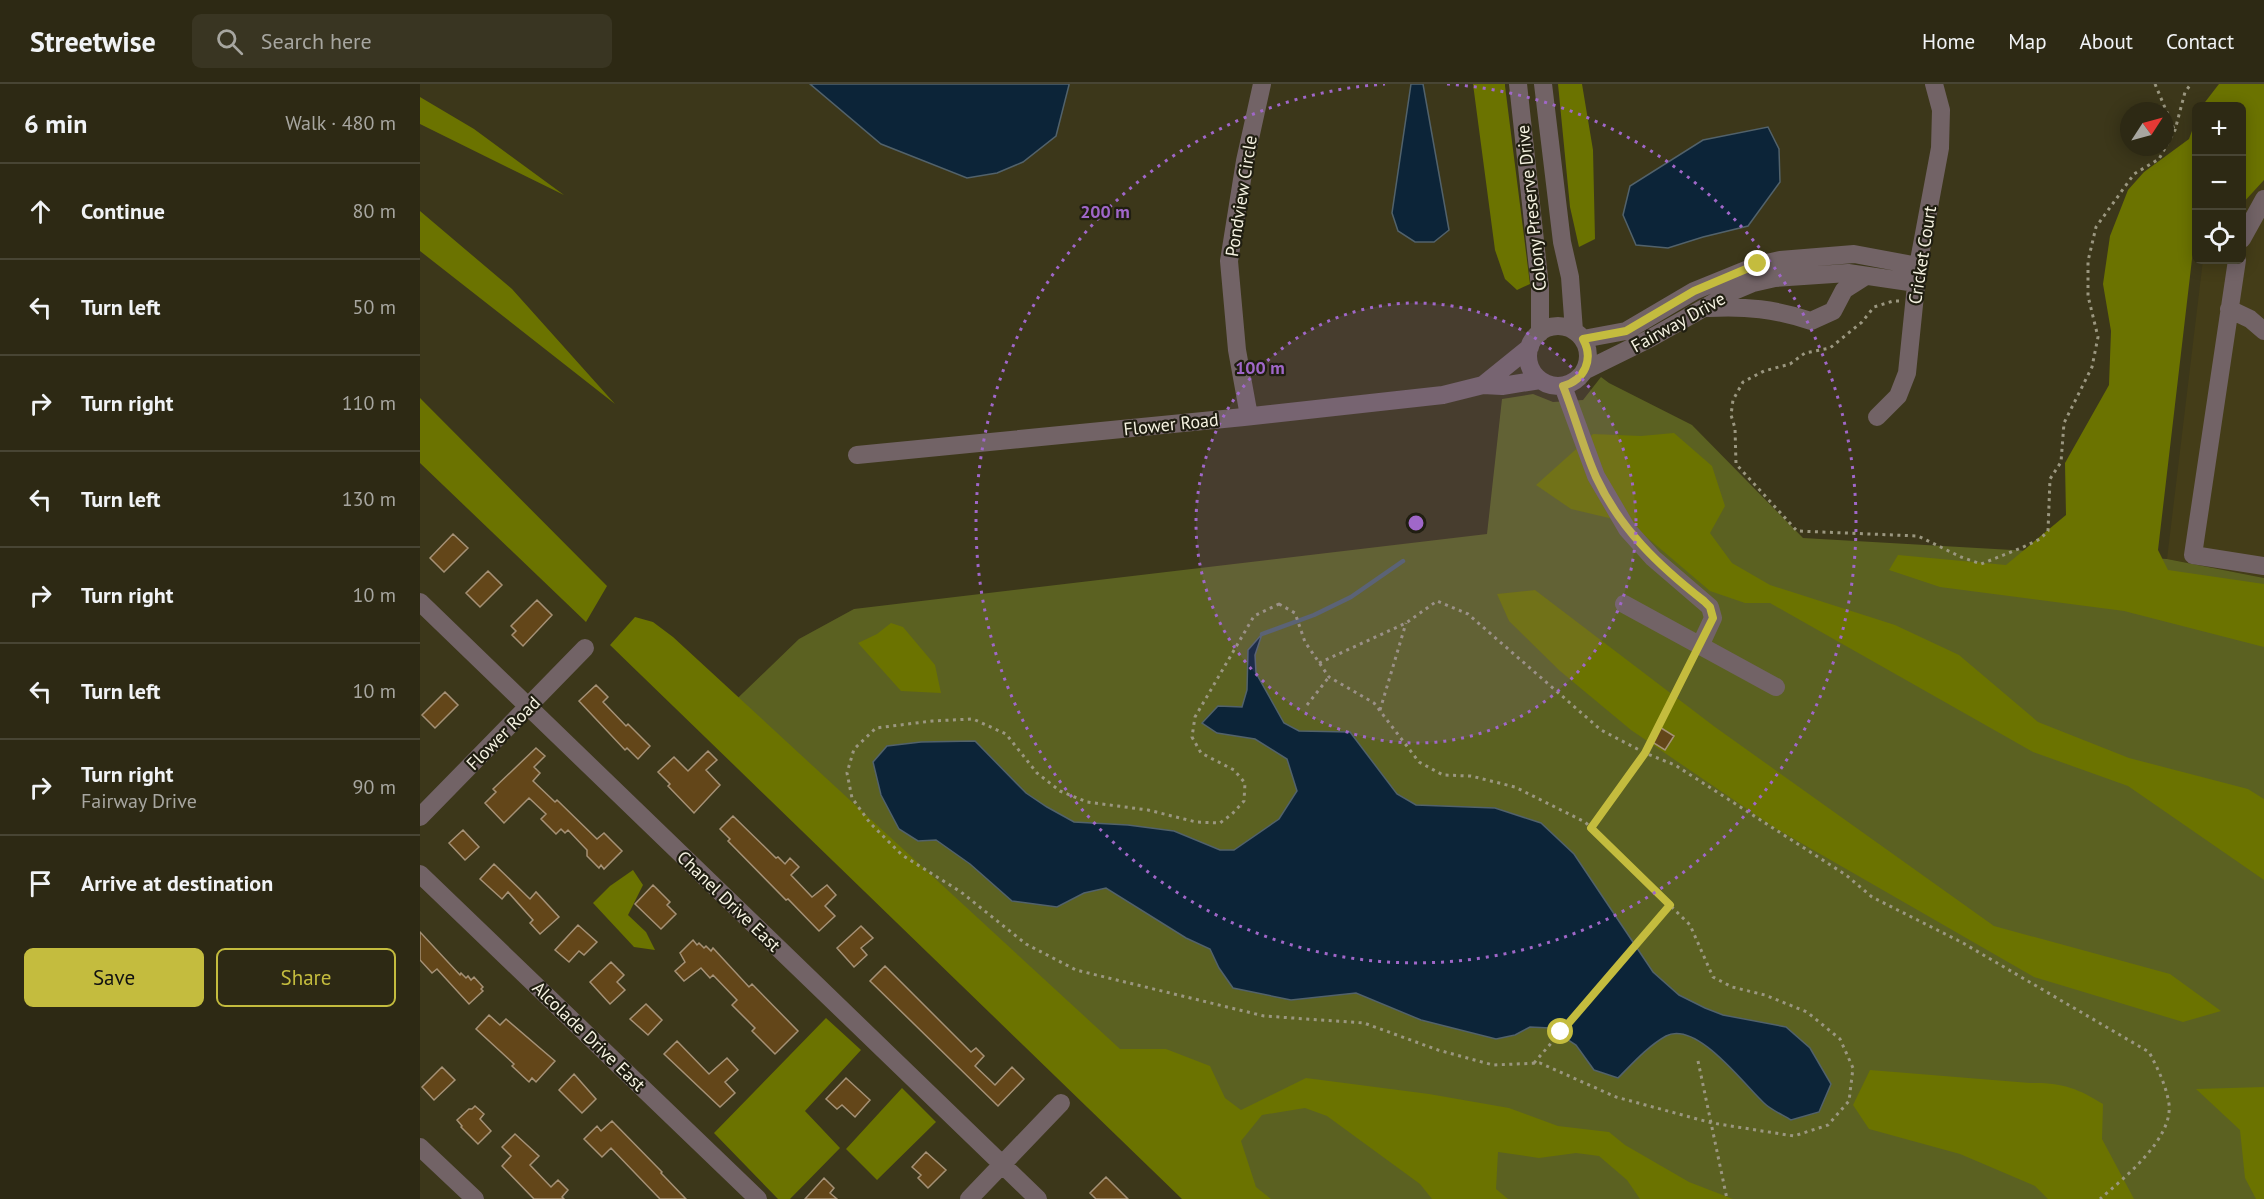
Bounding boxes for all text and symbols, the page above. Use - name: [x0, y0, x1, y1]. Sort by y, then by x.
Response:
- search box: [192, 14, 612, 68]
- text: Streetwise: [30, 23, 156, 60]
- icon: search: [213, 25, 246, 58]
- text: Search here: [261, 27, 372, 55]
- text: Home: [1922, 28, 1975, 55]
- text: Map: [2008, 28, 2047, 55]
- text: About: [2080, 28, 2133, 55]
- text: Contact: [2166, 28, 2234, 55]
- north arrow: [2120, 102, 2174, 156]
- map controls: [2192, 102, 2246, 264]
- button: +: [2192, 102, 2246, 156]
- text: 6 min: [24, 107, 87, 140]
- text: Walk · 480 m: [285, 110, 396, 136]
- street label: Colony Preserve Drive: [1511, 124, 1551, 292]
- street label: Pondview Circle: [1220, 134, 1262, 258]
- button: −: [2192, 156, 2246, 210]
- icon: ahead: [24, 195, 57, 228]
- text: Continue: [81, 197, 165, 225]
- text: 80 m: [353, 198, 396, 224]
- text: 200 m: [1080, 200, 1130, 223]
- street label: Cricket Court: [1903, 204, 1941, 306]
- button: locate: [2192, 210, 2246, 264]
- route end: [1744, 250, 1770, 276]
- street label: Fairway Drive: [1627, 287, 1729, 357]
- icon: left: [24, 291, 57, 324]
- text: Turn left: [81, 293, 161, 321]
- text: 50 m: [353, 294, 396, 320]
- text: 100 m: [1235, 356, 1285, 379]
- icon: right: [24, 387, 57, 420]
- text: Turn right: [81, 389, 173, 417]
- text: 110 m: [342, 390, 396, 416]
- street label: Flower Road: [1122, 408, 1220, 440]
- icon: left: [24, 483, 57, 516]
- text: Turn left: [81, 485, 161, 513]
- text: 130 m: [342, 486, 396, 512]
- centre of rings: [1406, 513, 1426, 533]
- icon: right: [24, 579, 57, 612]
- text: Turn right: [81, 581, 173, 609]
- text: 10 m: [353, 582, 396, 608]
- icon: left: [24, 675, 57, 708]
- text: Turn left: [81, 677, 161, 705]
- text: 10 m: [353, 678, 396, 704]
- street label: Flower Road: [461, 691, 545, 775]
- text: Turn right: [81, 760, 173, 788]
- icon: right: [24, 771, 57, 804]
- text: 90 m: [353, 774, 396, 800]
- text: Fairway Drive: [81, 788, 197, 814]
- street label: Chanel Drive East: [672, 846, 786, 956]
- icon: arrive: [24, 867, 57, 900]
- text: Arrive at destination: [81, 869, 273, 897]
- button: Save: [24, 948, 204, 1007]
- button: Share: [216, 948, 396, 1007]
- street label: Alcolade Drive East: [528, 976, 650, 1096]
- route start: [1547, 1018, 1573, 1044]

